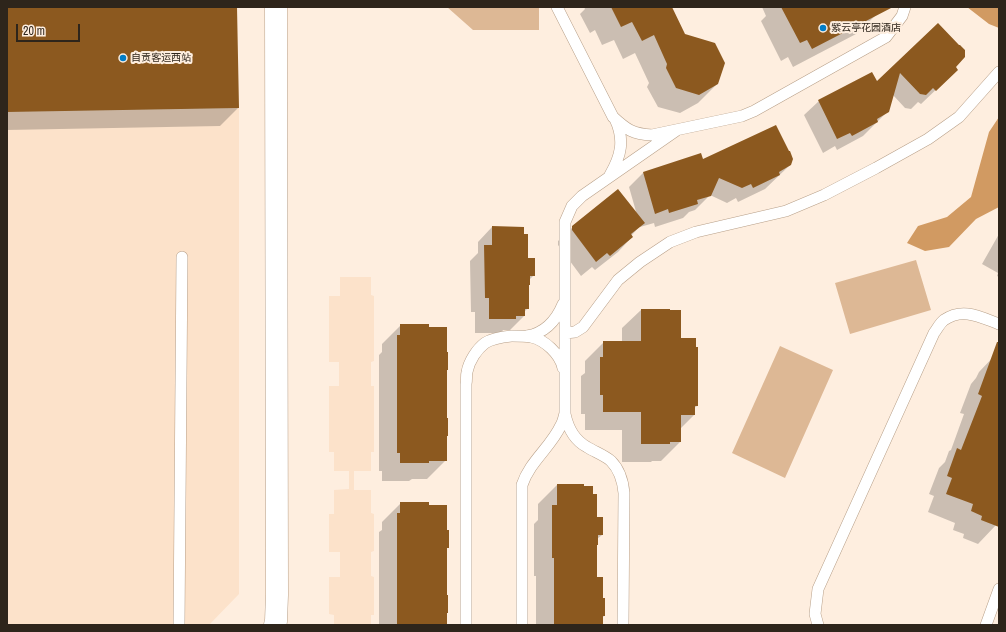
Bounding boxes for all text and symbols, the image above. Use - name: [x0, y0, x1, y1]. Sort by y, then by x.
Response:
- scale bar: [18, 16, 82, 42]
- place label: 紫云亭花园酒店: [831, 22, 901, 34]
- text: 20 m: [23, 23, 45, 39]
- marker: 紫云亭花园酒店: [818, 23, 828, 33]
- place label: 自贡客运西站: [131, 52, 191, 64]
- marker: 自贡客运西站: [118, 53, 128, 63]

